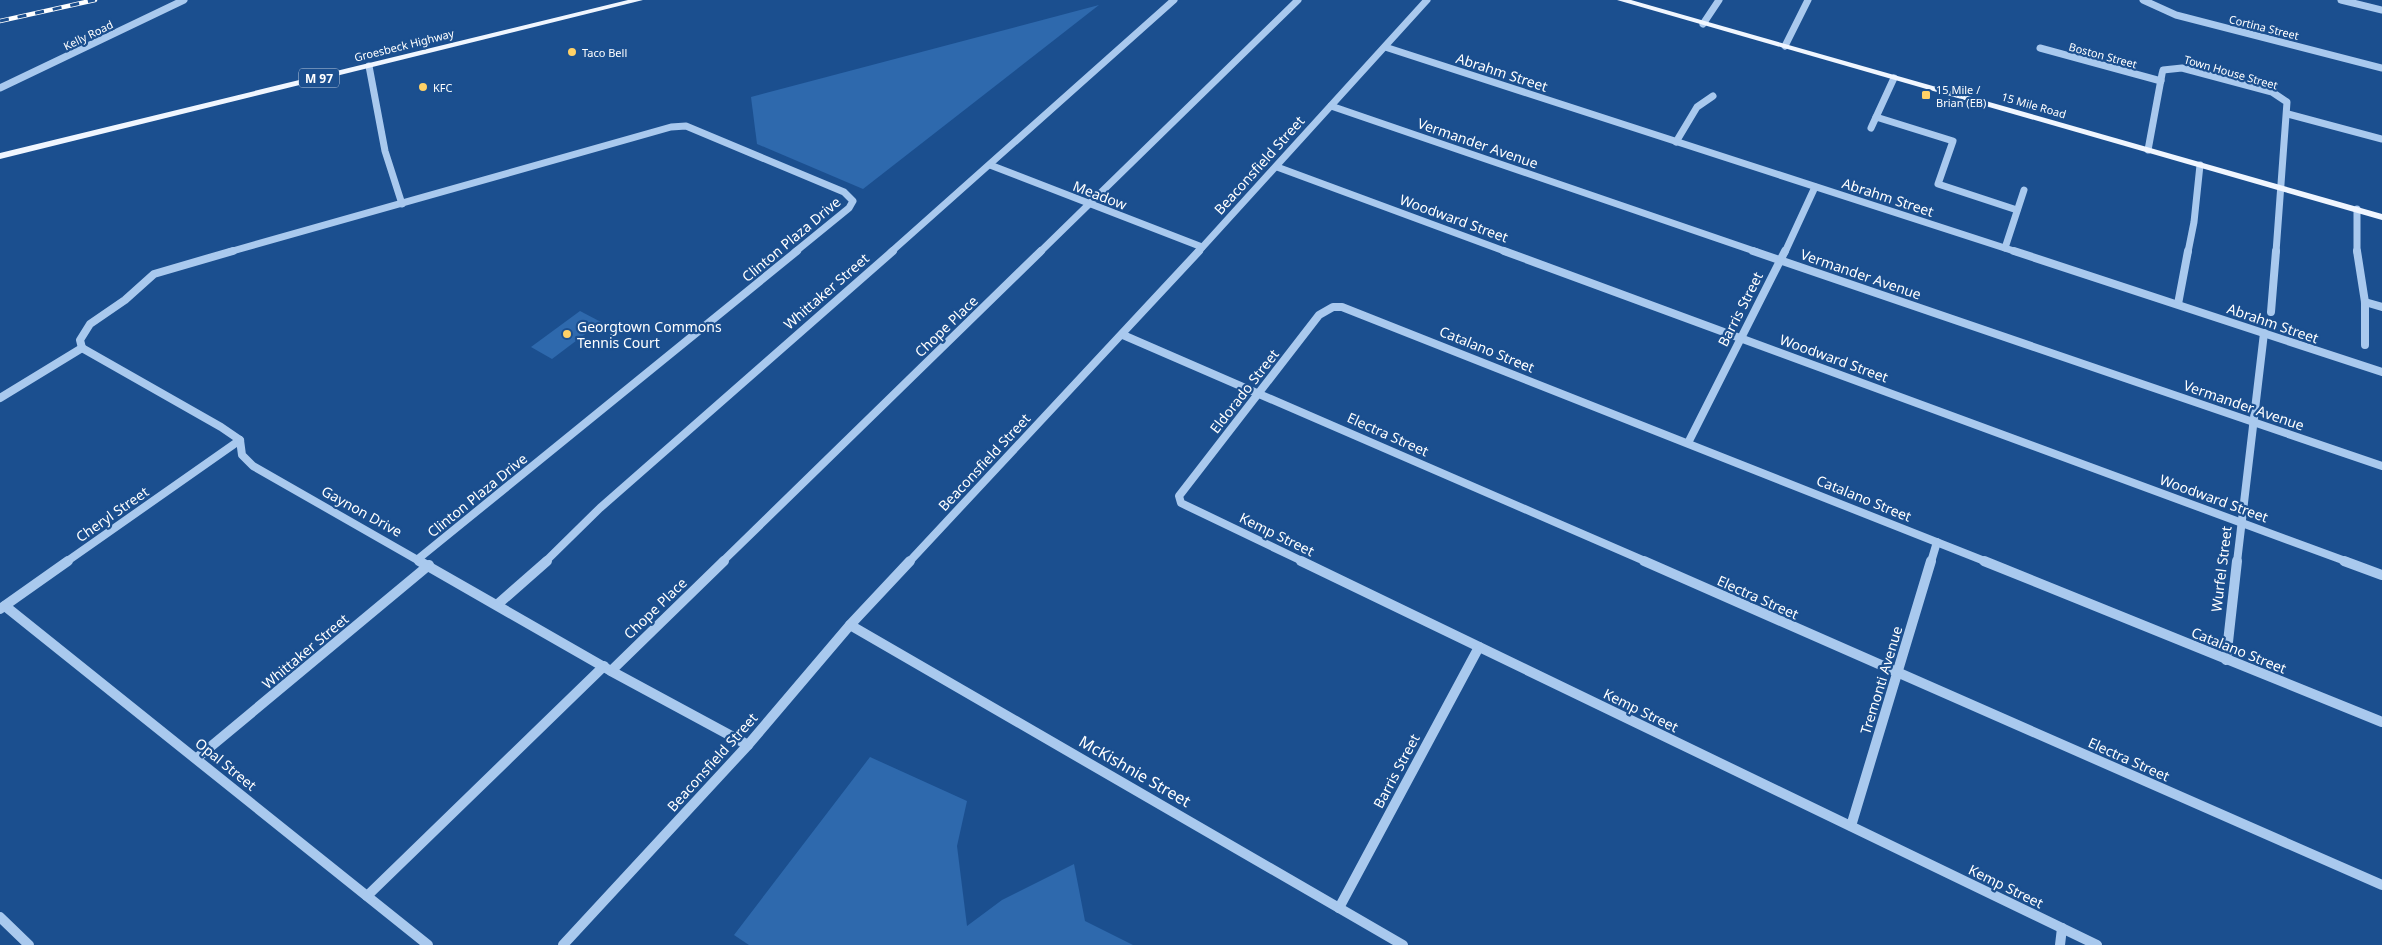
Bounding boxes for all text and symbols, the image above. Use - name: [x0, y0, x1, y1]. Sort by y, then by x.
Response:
- street label: Cortina Street: [2227, 11, 2301, 43]
- street label: Kelly Road: [61, 17, 115, 53]
- street label: Groesbeck Highway: [352, 25, 456, 65]
- street label: Boston Street: [2067, 39, 2139, 71]
- place label: Taco Bell: [582, 45, 627, 60]
- marker: Taco Bell: [566, 46, 578, 58]
- street label: Abrahm Street: [1454, 48, 1550, 96]
- street label: Town House Street: [2182, 51, 2280, 93]
- road number: M 97: [299, 68, 339, 88]
- place label: KFC: [433, 80, 453, 95]
- marker: KFC: [417, 81, 429, 93]
- place label: 15 Mile / Brian (EB): [1936, 82, 1986, 110]
- marker: 15 Mile / Brian (EB): [1920, 89, 1932, 101]
- street label: 15 Mile Road: [2000, 89, 2068, 121]
- street label: Beaconsfield Street: [1210, 112, 1308, 218]
- street label: Vermander Avenue: [1415, 113, 1541, 173]
- street label: Abrahm Street: [1840, 173, 1936, 221]
- street label: Meadow: [1070, 176, 1130, 214]
- street label: Woodward Street: [1397, 190, 1511, 246]
- street label: Clinton Plaza Drive: [738, 192, 844, 286]
- street label: Vermander Avenue: [1798, 244, 1924, 304]
- street label: Whittaker Street: [779, 249, 873, 333]
- street label: Barris Street: [1713, 268, 1767, 350]
- street label: Chope Place: [910, 291, 982, 361]
- street label: Abrahm Street: [2225, 298, 2321, 348]
- place label: Georgtown Commons Tennis Court: [577, 317, 722, 352]
- street label: Catalano Street: [1437, 321, 1537, 377]
- marker: Georgtown Commons Tennis Court: [561, 328, 573, 340]
- street label: Woodward Street: [1777, 330, 1891, 386]
- street label: Eldorado Street: [1205, 345, 1283, 437]
- street label: Vermander Avenue: [2181, 375, 2307, 435]
- street label: Electra Street: [1344, 408, 1432, 460]
- street label: Beaconsfield Street: [934, 409, 1034, 515]
- street label: Clinton Plaza Drive: [423, 449, 531, 541]
- street label: Catalano Street: [1814, 470, 1914, 526]
- street label: Woodward Street: [2157, 470, 2271, 526]
- street label: Gaynon Drive: [318, 481, 406, 541]
- street label: Cheryl Street: [72, 482, 152, 546]
- street label: Kemp Street: [1236, 508, 1318, 560]
- street label: Wurfel Street: [2206, 525, 2236, 613]
- street label: Electra Street: [1714, 571, 1802, 623]
- street label: Chope Place: [619, 573, 691, 643]
- street label: Whittaker Street: [258, 609, 352, 693]
- street label: Catalano Street: [2189, 622, 2289, 678]
- street label: Tremonti Avenue: [1856, 623, 1907, 736]
- street label: Kemp Street: [1600, 684, 1682, 736]
- street label: Beaconsfield Street: [663, 709, 761, 815]
- street label: McKishnie Street: [1075, 730, 1195, 812]
- street label: Barris Street: [1368, 731, 1424, 811]
- street label: Opal Street: [191, 733, 261, 795]
- street label: Electra Street: [2085, 733, 2173, 785]
- street label: Kemp Street: [1965, 860, 2047, 912]

